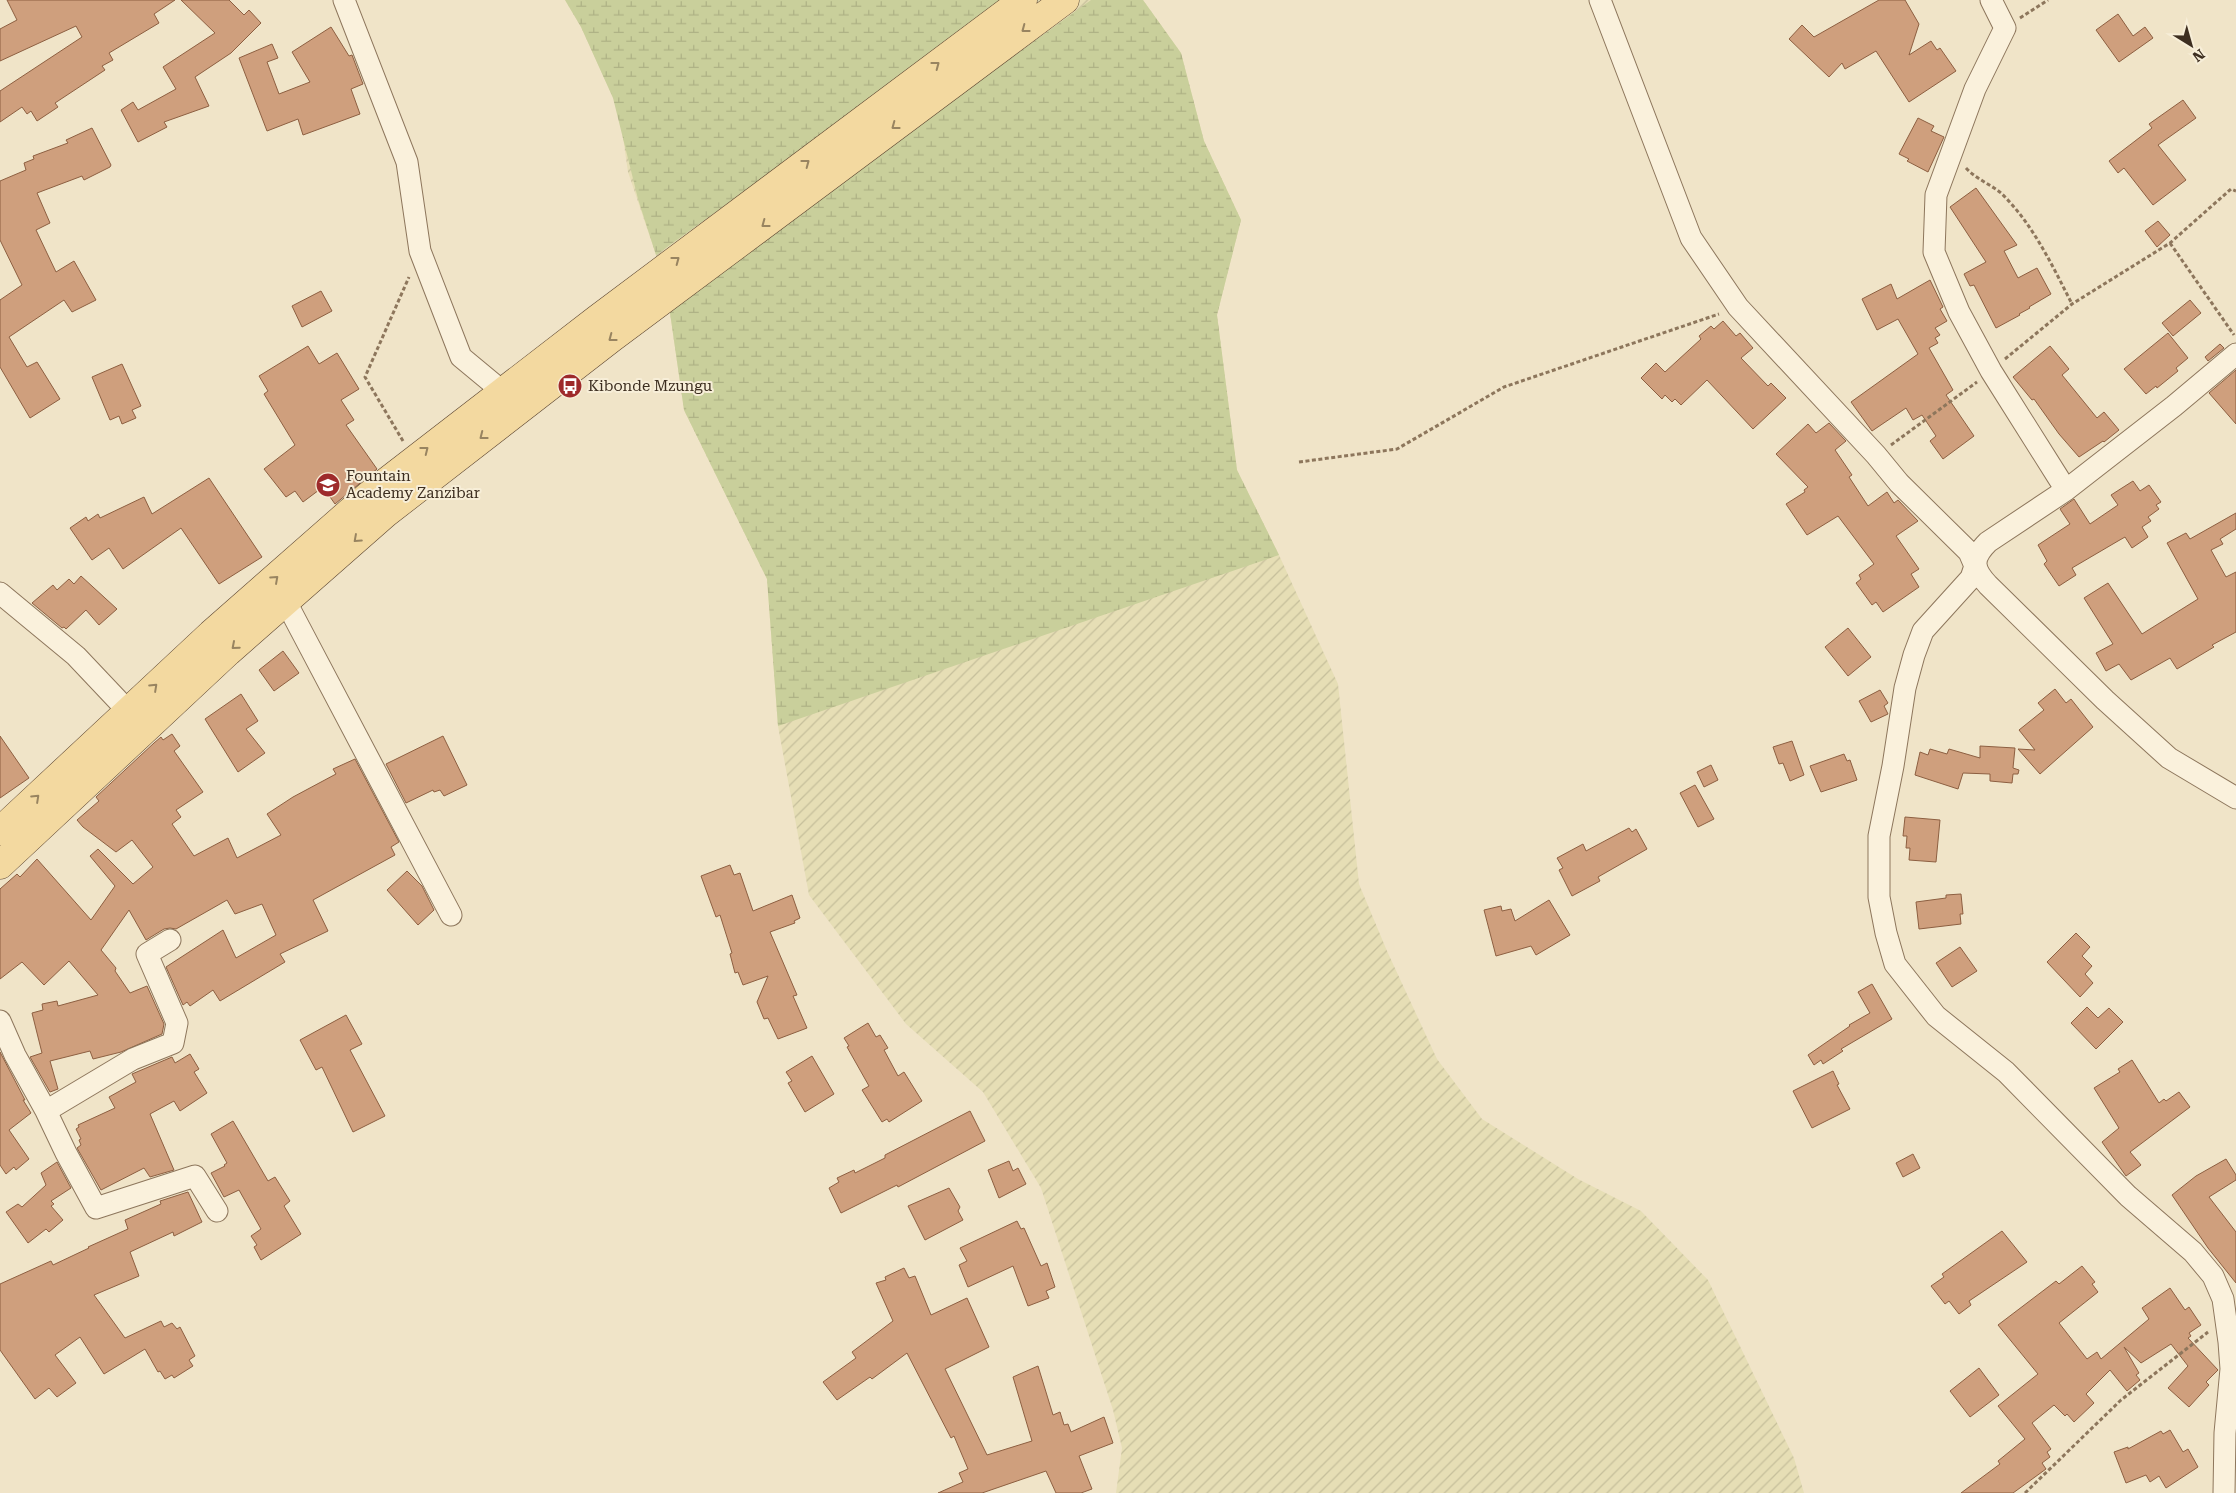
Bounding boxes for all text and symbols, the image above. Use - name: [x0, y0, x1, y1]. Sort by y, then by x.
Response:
- north arrow: [2166, 20, 2216, 70]
- one-way arrow: [1022, 23, 1031, 32]
- text: N: [2190, 46, 2208, 65]
- one-way arrow: [930, 63, 939, 71]
- one-way arrow: [892, 121, 901, 129]
- one-way arrow: [800, 160, 809, 168]
- one-way arrow: [762, 218, 771, 226]
- one-way arrow: [670, 257, 680, 266]
- one-way arrow: [608, 332, 618, 341]
- bus stop icon: Kibonde Mzungu: [557, 373, 583, 399]
- place label: Kibonde Mzungu: [588, 377, 713, 395]
- one-way arrow: [480, 431, 489, 439]
- one-way arrow: [420, 447, 429, 456]
- place label: Fountain Academy Zanzibar: [346, 467, 480, 502]
- school or university icon: Fountain Academy Zanzibar: [315, 472, 341, 498]
- one-way arrow: [353, 533, 362, 542]
- one-way arrow: [270, 575, 279, 584]
- one-way arrow: [232, 640, 241, 649]
- one-way arrow: [149, 684, 158, 693]
- one-way arrow: [30, 795, 39, 804]

